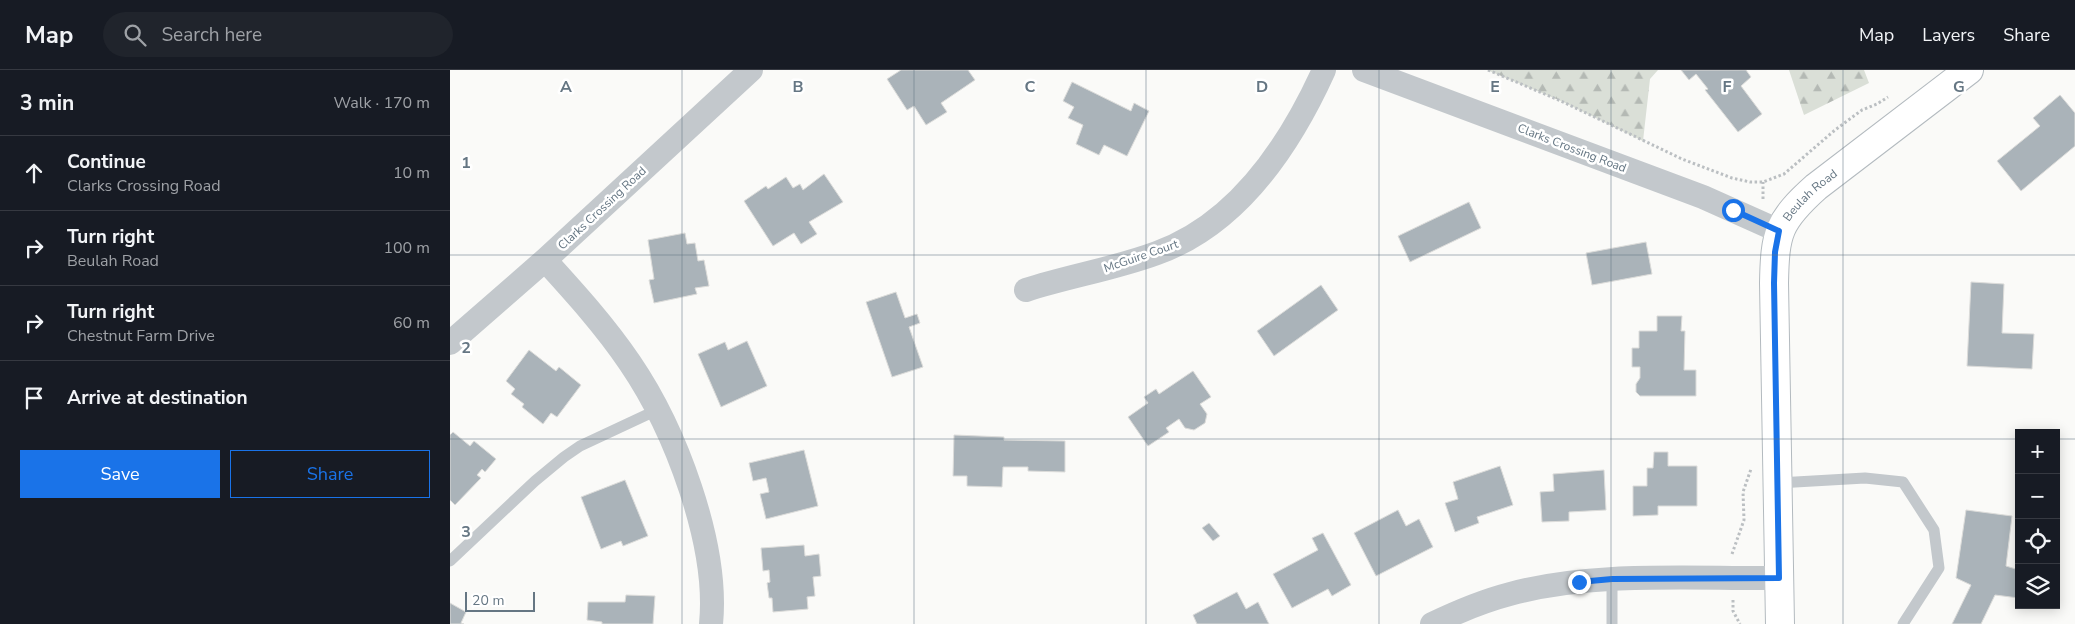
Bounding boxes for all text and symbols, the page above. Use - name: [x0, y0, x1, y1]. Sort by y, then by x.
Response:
- search box: [103, 12, 453, 57]
- text: Map: [25, 19, 73, 51]
- icon: search: [121, 21, 149, 49]
- text: Search here: [161, 22, 262, 48]
- text: Map: [1859, 23, 1894, 47]
- text: Layers: [1922, 23, 1975, 47]
- text: Share: [2003, 23, 2050, 47]
- text: A: [560, 76, 572, 98]
- text: B: [792, 76, 804, 98]
- text: C: [1025, 76, 1036, 98]
- text: D: [1256, 76, 1268, 98]
- text: E: [1490, 76, 1500, 98]
- text: F: [1723, 76, 1732, 98]
- text: G: [1953, 76, 1965, 98]
- text: 3 min: [20, 89, 74, 117]
- text: Walk · 170 m: [334, 92, 430, 114]
- street label: Clarks Crossing Road: [1515, 120, 1629, 176]
- text: Continue: [67, 149, 146, 175]
- text: 1: [461, 152, 471, 174]
- icon: ahead: [20, 159, 48, 187]
- text: 10 m: [393, 162, 430, 184]
- street label: Clarks Crossing Road: [554, 163, 650, 253]
- street label: Beulah Road: [1779, 166, 1840, 224]
- text: Clarks Crossing Road: [67, 175, 221, 197]
- route start: [1722, 199, 1745, 222]
- text: Turn right: [67, 224, 154, 250]
- icon: right: [20, 234, 48, 262]
- street label: McGuire Court: [1102, 236, 1181, 276]
- text: 100 m: [383, 237, 430, 259]
- text: Beulah Road: [67, 250, 159, 272]
- text: Turn right: [67, 299, 154, 325]
- icon: right: [20, 309, 48, 337]
- text: 60 m: [393, 312, 430, 334]
- text: Chestnut Farm Drive: [67, 325, 215, 347]
- text: 2: [461, 337, 471, 359]
- icon: arrive: [20, 384, 48, 412]
- text: Arrive at destination: [67, 385, 248, 411]
- map controls: [2015, 429, 2060, 609]
- button: +: [2015, 429, 2060, 474]
- button: Save: [20, 450, 220, 498]
- button: Share: [230, 450, 430, 498]
- button: −: [2015, 474, 2060, 519]
- button: locate: [2015, 519, 2060, 564]
- text: 3: [461, 521, 471, 543]
- button: layers: [2015, 564, 2060, 609]
- route end: [1568, 571, 1591, 594]
- scale bar: [465, 589, 535, 612]
- text: 20 m: [472, 591, 504, 610]

